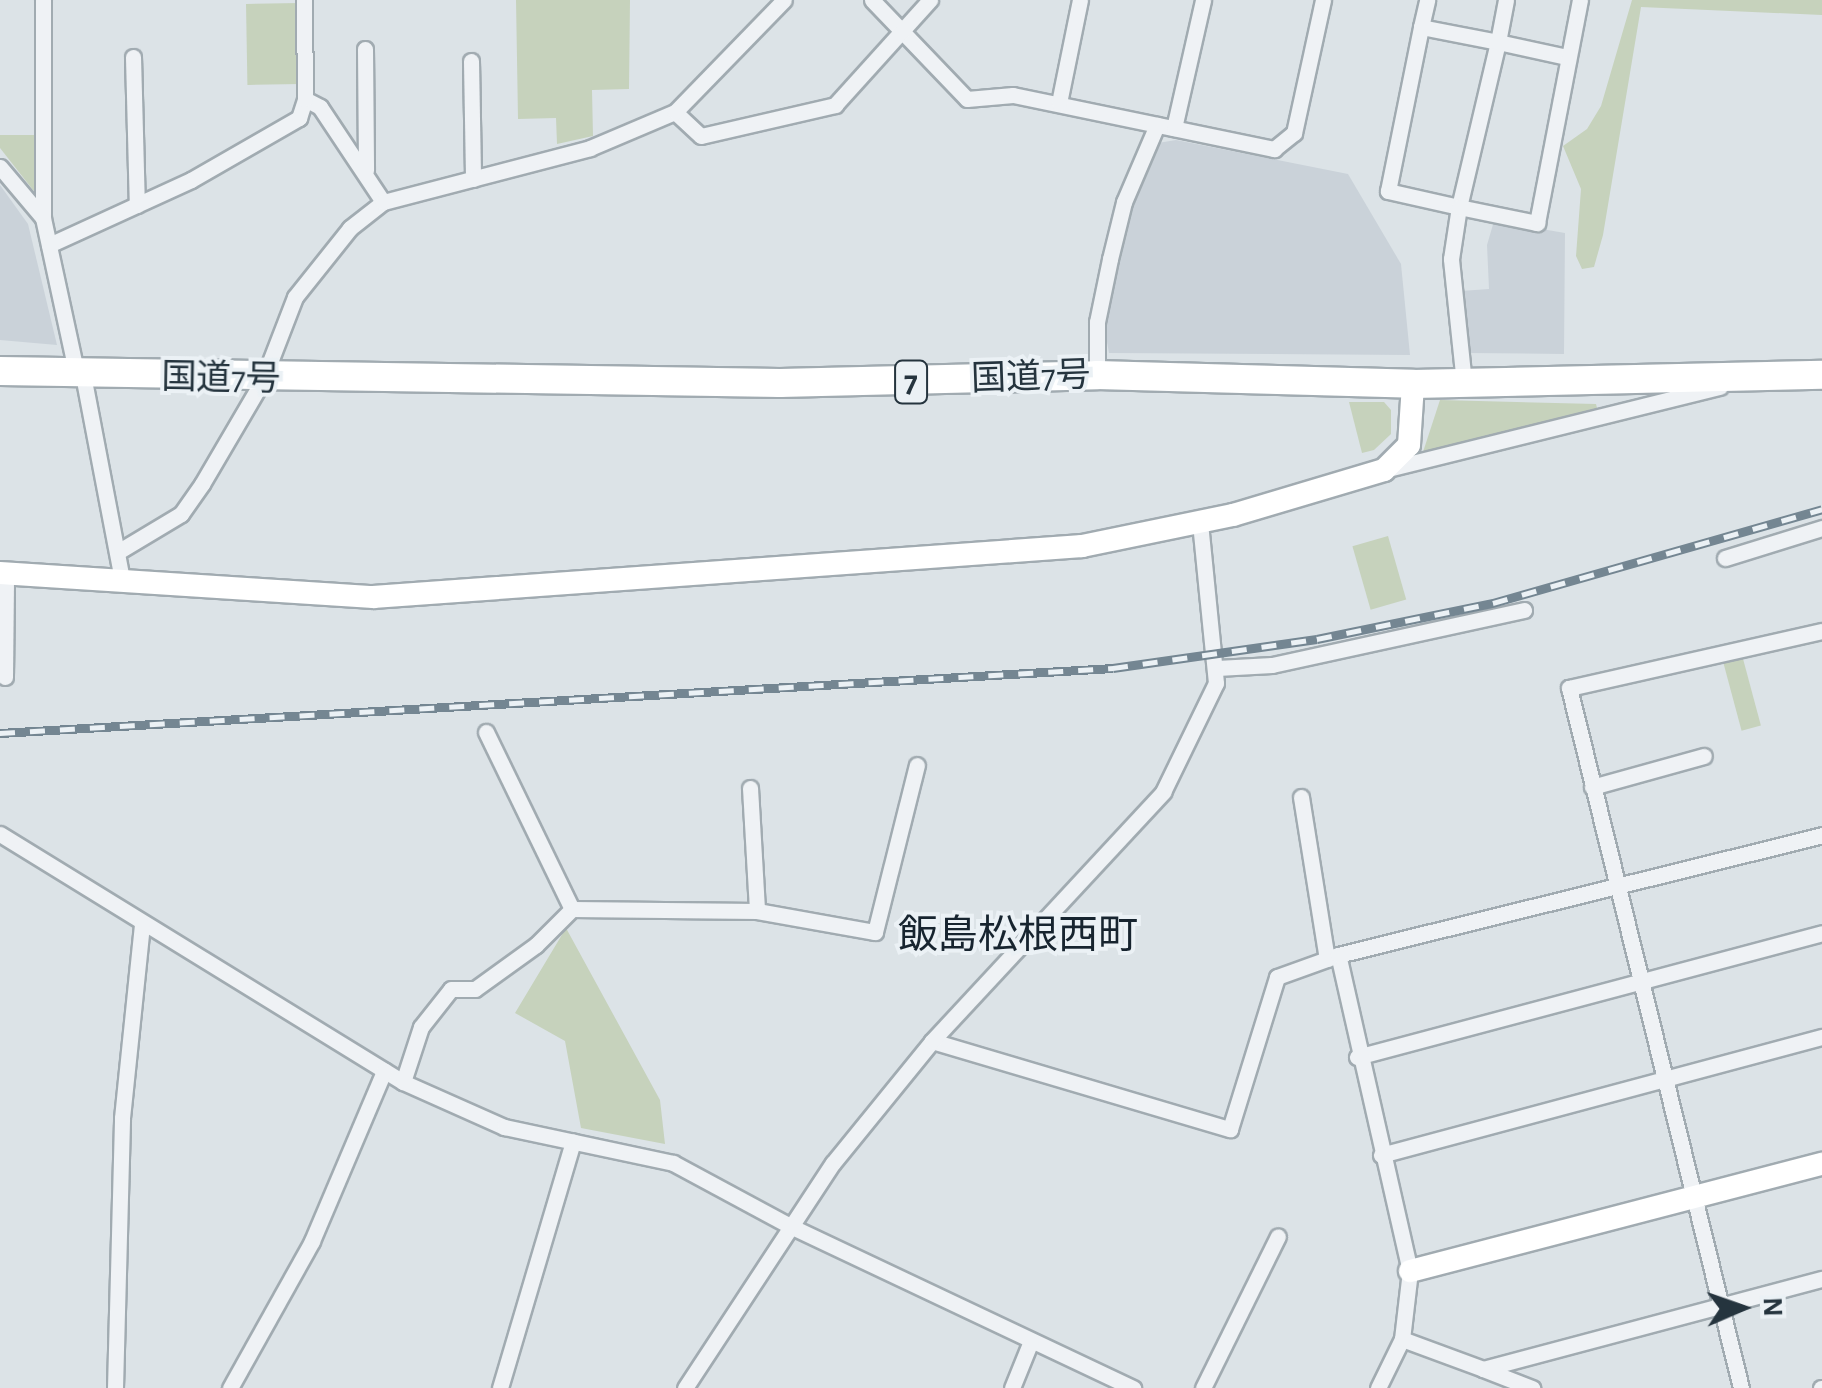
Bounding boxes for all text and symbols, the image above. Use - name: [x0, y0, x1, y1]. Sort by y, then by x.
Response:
- road number: 7: [894, 355, 928, 409]
- street label: 国道7号: [971, 355, 1091, 401]
- street label: 国道7号: [161, 357, 281, 401]
- district label: 飯島松根西町: [898, 912, 1138, 960]
- north arrow: [1692, 1258, 1792, 1358]
- text: N: [1758, 1297, 1786, 1317]

